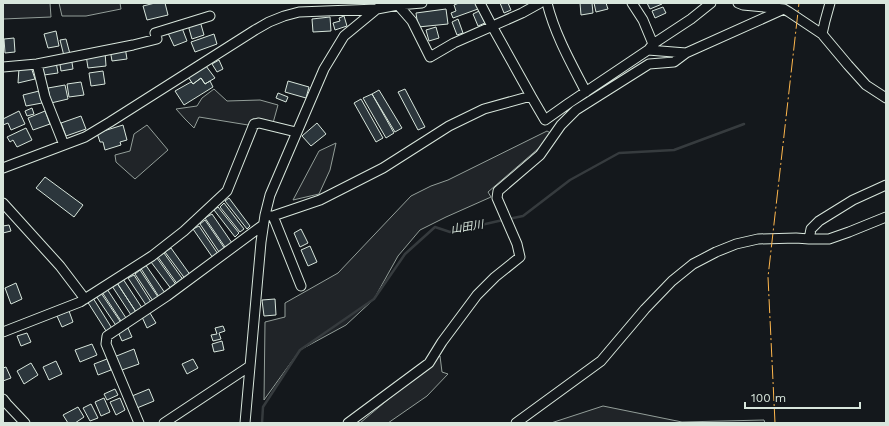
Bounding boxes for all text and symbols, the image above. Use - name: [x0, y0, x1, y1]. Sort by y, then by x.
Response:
- water label: 山田川: [450, 218, 485, 236]
- scale bar: [745, 384, 860, 410]
- text: 100 m: [751, 391, 786, 405]

